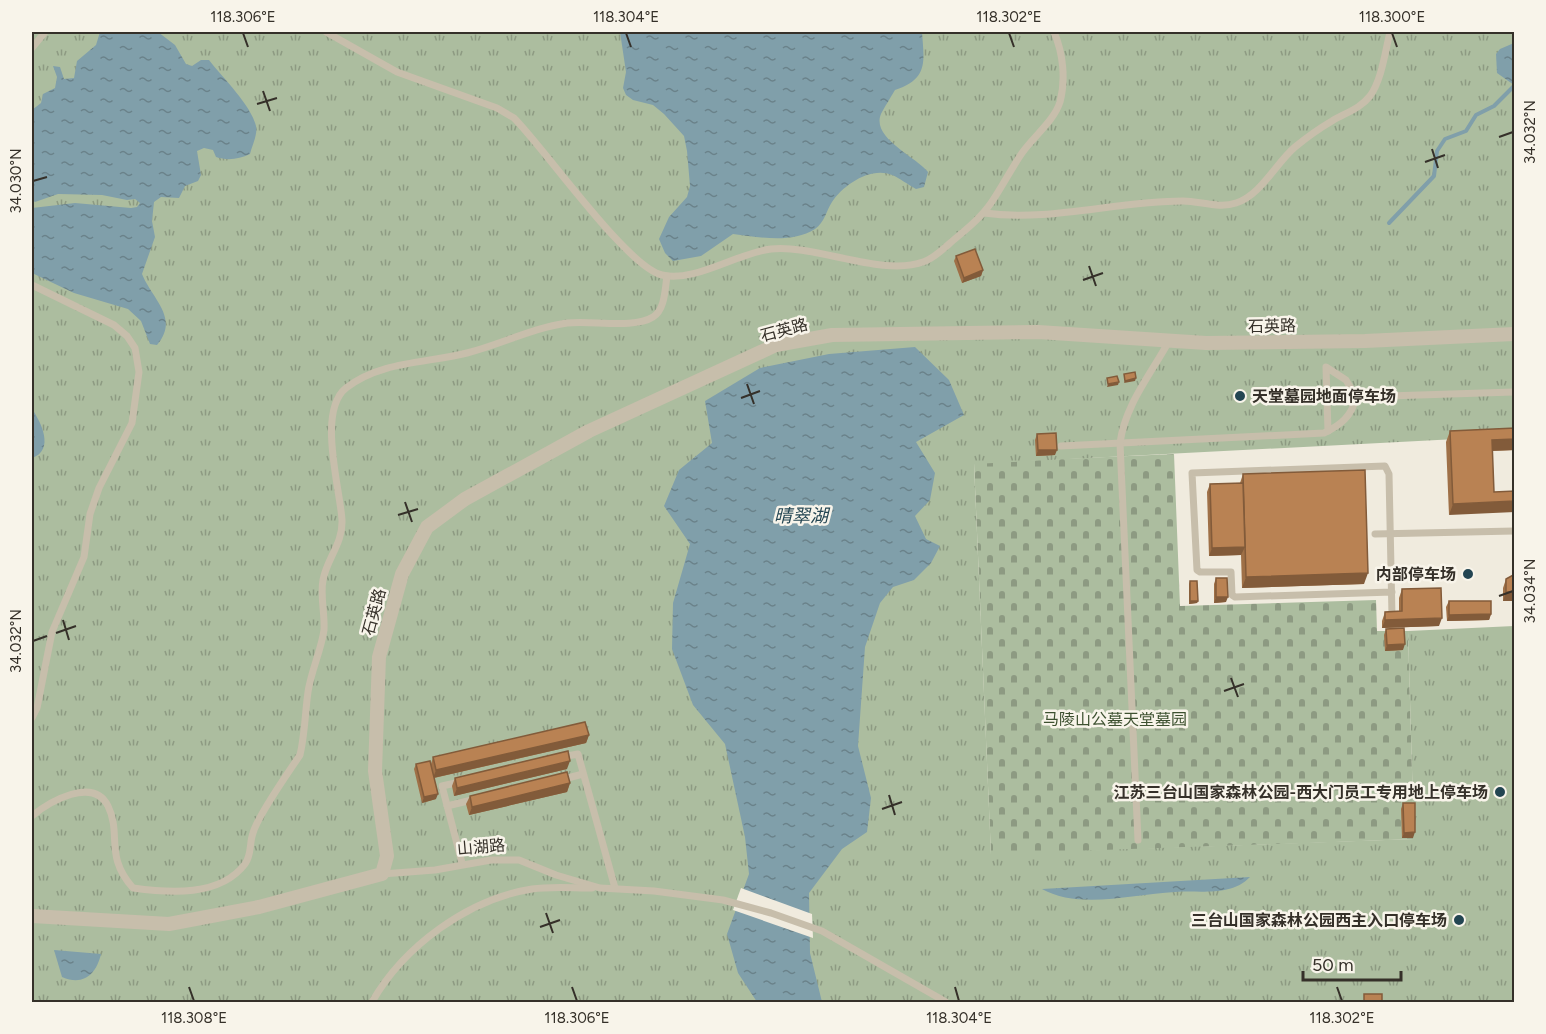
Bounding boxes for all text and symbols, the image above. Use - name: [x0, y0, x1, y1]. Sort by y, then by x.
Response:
- text: 118.306°E: [210, 8, 276, 26]
- text: 118.304°E: [593, 8, 659, 26]
- text: 118.302°E: [976, 8, 1042, 26]
- text: 118.300°E: [1359, 8, 1425, 26]
- text: 34.032°N: [1521, 100, 1539, 164]
- text: 34.030°N: [7, 148, 25, 214]
- street label: 石英路: [758, 315, 810, 345]
- street label: 石英路: [1248, 316, 1296, 336]
- place label: 天堂墓园地面停车场: [1252, 387, 1396, 406]
- marker: 天堂墓园地面停车场: [1233, 389, 1247, 403]
- water label: 晴翠湖: [774, 505, 831, 527]
- text: 34.034°N: [1521, 559, 1539, 623]
- place label: 内部停车场: [1376, 565, 1456, 584]
- marker: 内部停车场: [1461, 567, 1475, 581]
- street label: 石英路: [359, 586, 389, 638]
- text: 34.032°N: [7, 609, 25, 673]
- park label: 马陵山公墓天堂墓园: [1043, 710, 1187, 729]
- place label: 江苏三台山国家森林公园-西大门员工专用地上停车场: [1113, 783, 1488, 802]
- marker: 江苏三台山国家森林公园-西大门员工专用地上停车场: [1493, 785, 1507, 799]
- street label: 山湖路: [456, 835, 506, 859]
- place label: 三台山国家森林公园西主入口停车场: [1191, 911, 1447, 930]
- marker: 三台山国家森林公园西主入口停车场: [1452, 913, 1466, 927]
- scale bar: [1303, 944, 1400, 982]
- text: 50 m: [1312, 954, 1354, 976]
- text: 118.308°E: [161, 1009, 227, 1027]
- text: 118.306°E: [544, 1009, 610, 1027]
- text: 118.304°E: [926, 1009, 992, 1027]
- text: 118.302°E: [1309, 1009, 1375, 1027]

